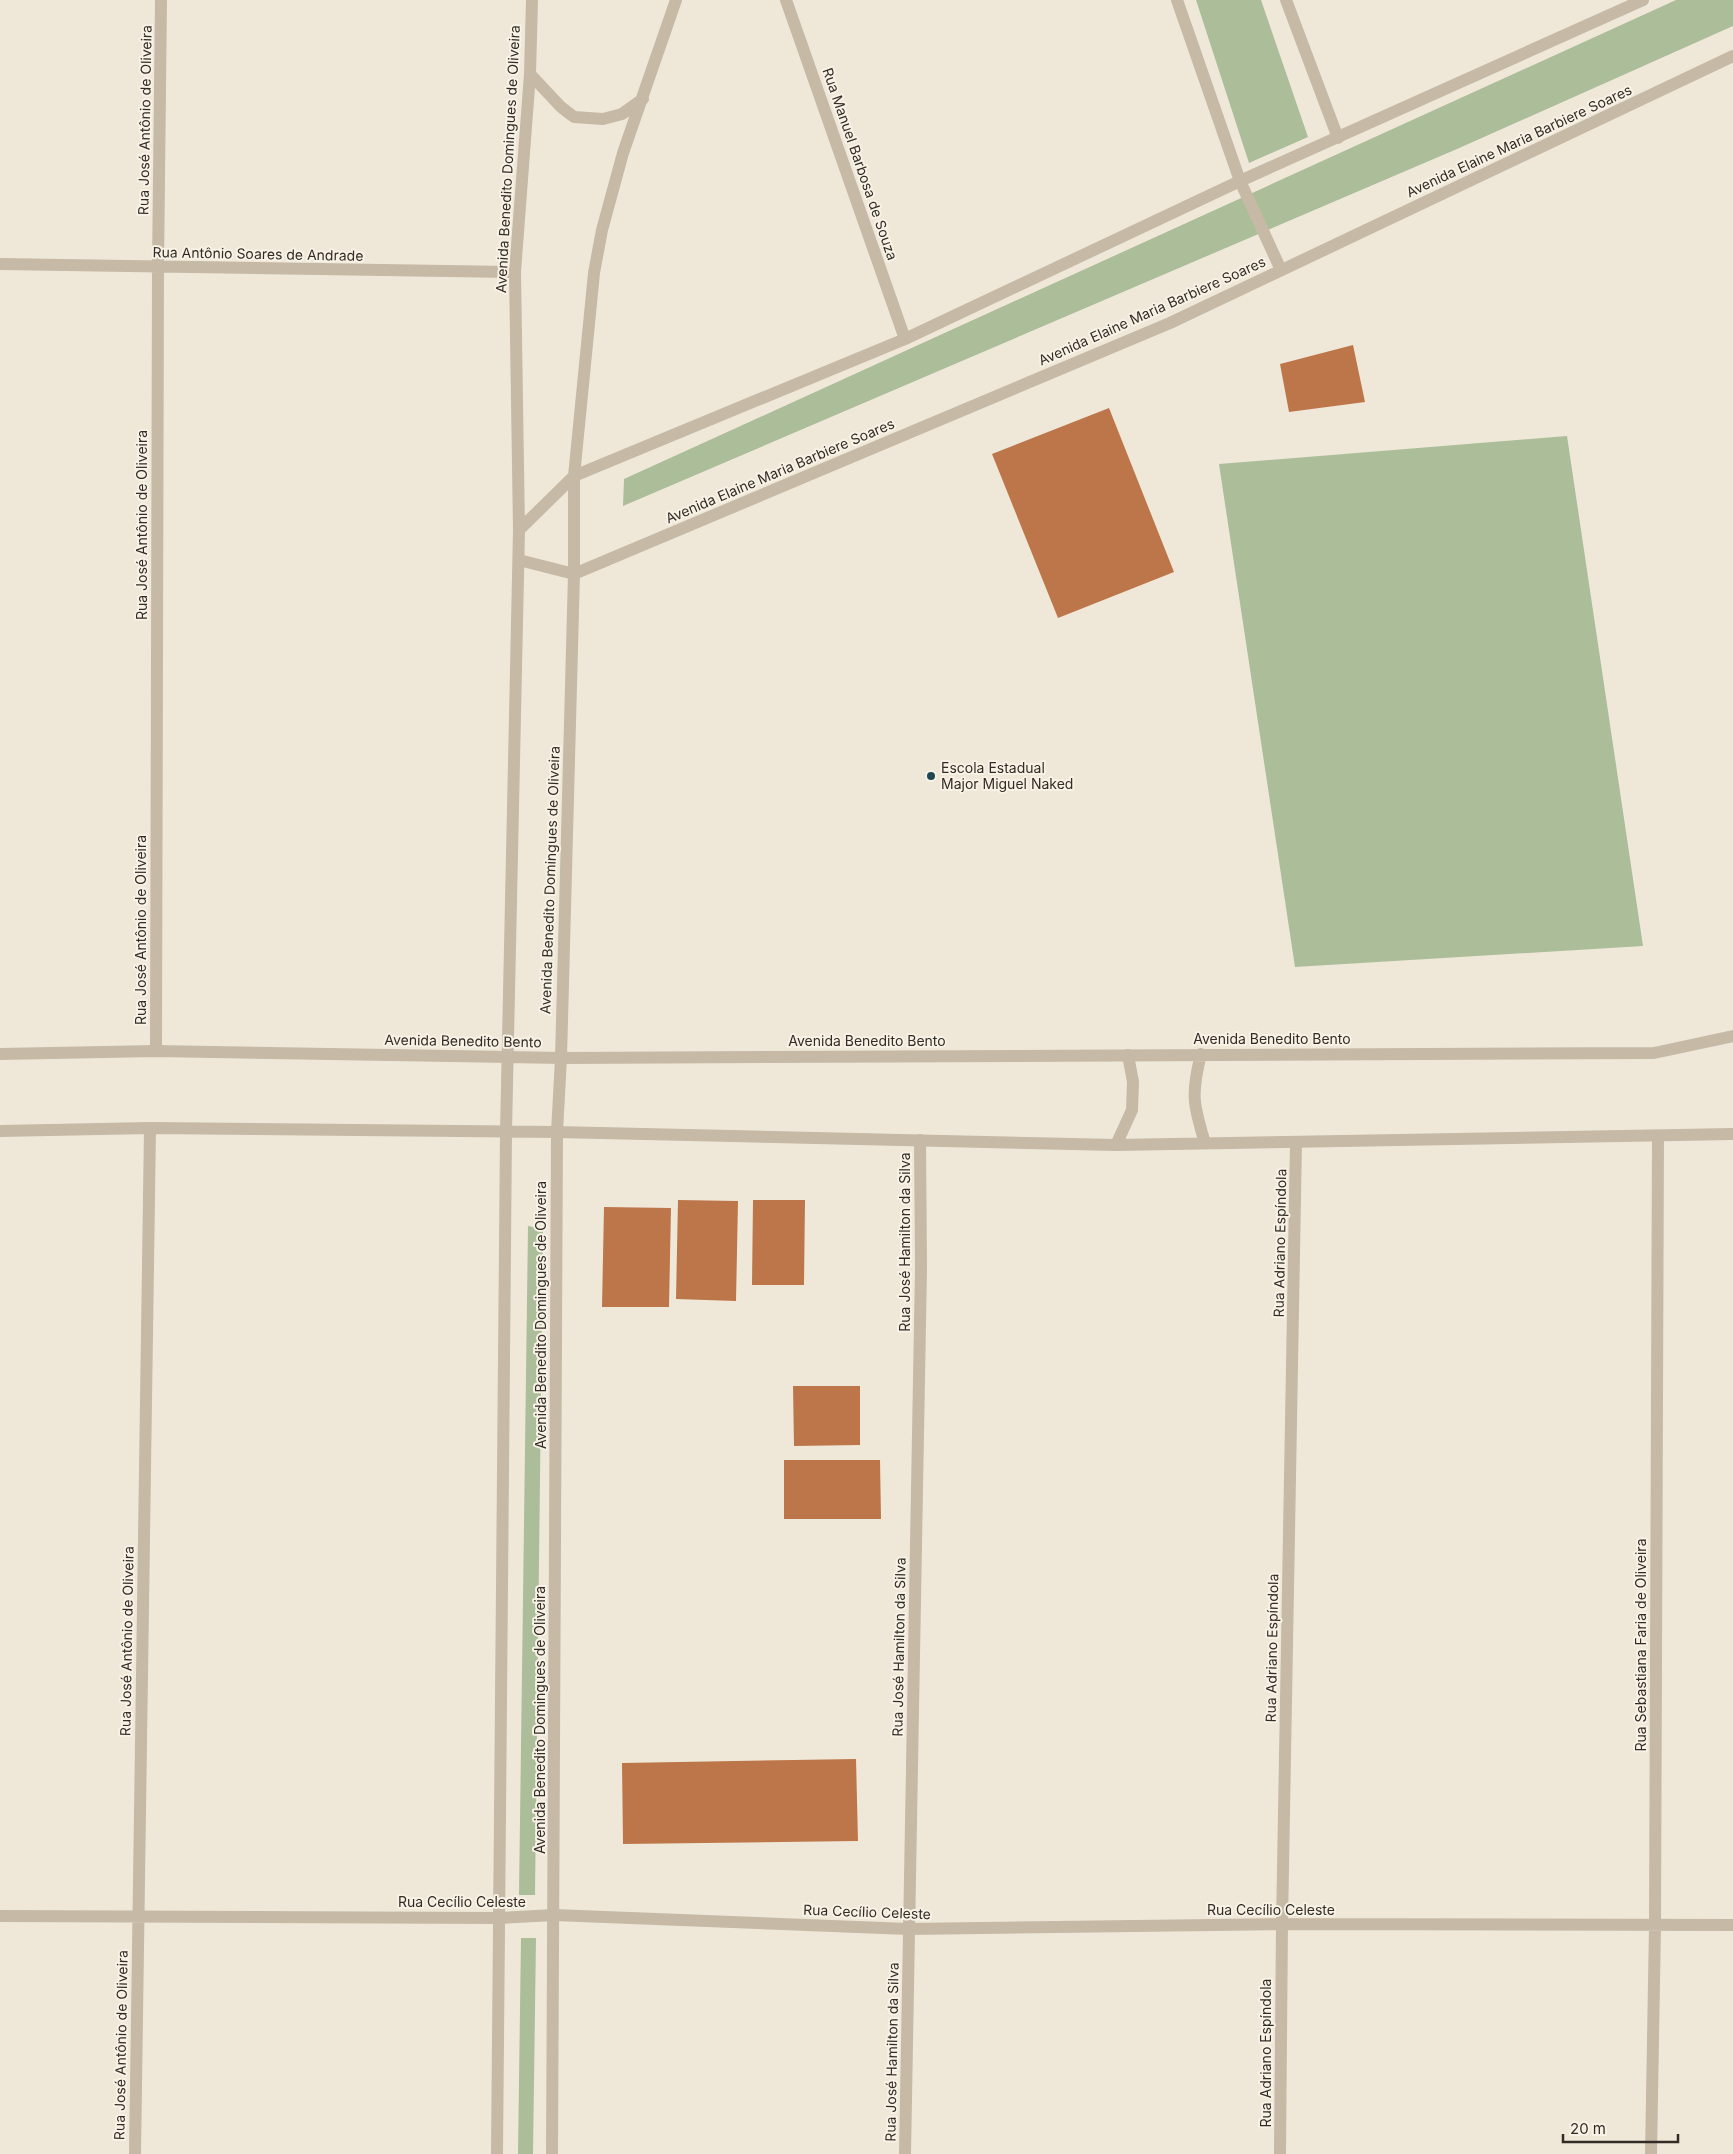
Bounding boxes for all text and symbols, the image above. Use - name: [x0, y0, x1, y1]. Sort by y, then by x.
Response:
- street label: Rua José Antônio de Oliveira: [134, 25, 155, 215]
- street label: Avenida Benedito Domingues de Oliveira: [492, 25, 523, 293]
- street label: Rua Manuel Barbosa de Souza: [820, 65, 901, 262]
- street label: Avenida Elaine Maria Barbiere Soares: [1403, 81, 1634, 200]
- street label: Rua Antônio Soares de Andrade: [152, 243, 364, 264]
- street label: Avenida Elaine Maria Barbiere Soares: [1036, 253, 1268, 369]
- street label: Avenida Elaine Maria Barbiere Soares: [663, 414, 897, 527]
- street label: Rua José Antônio de Oliveira: [133, 430, 150, 620]
- street label: Avenida Benedito Domingues de Oliveira: [536, 746, 563, 1014]
- place label: Escola Estadual Major Miguel Naked: [941, 759, 1073, 792]
- marker: Escola Estadual Major Miguel Naked: [925, 770, 937, 782]
- street label: Rua José Antônio de Oliveira: [132, 835, 149, 1025]
- street label: Avenida Benedito Bento: [1193, 1030, 1351, 1047]
- street label: Avenida Benedito Bento: [384, 1031, 542, 1050]
- street label: Avenida Benedito Bento: [788, 1032, 946, 1049]
- street label: Rua José Hamilton da Silva: [896, 1152, 913, 1332]
- street label: Rua Adriano Espíndola: [1270, 1168, 1289, 1318]
- street label: Avenida Benedito Domingues de Oliveira: [532, 1181, 549, 1449]
- street label: Rua Sebastiana Faria de Oliveira: [1632, 1539, 1649, 1752]
- street label: Rua José Antônio de Oliveira: [116, 1546, 137, 1736]
- street label: Rua José Hamilton da Silva: [888, 1557, 909, 1737]
- street label: Rua Adriano Espíndola: [1262, 1573, 1281, 1723]
- street label: Avenida Benedito Domingues de Oliveira: [531, 1586, 548, 1854]
- street label: Rua Cecílio Celeste: [398, 1893, 526, 1910]
- street label: Rua Cecílio Celeste: [803, 1901, 931, 1922]
- street label: Rua Cecílio Celeste: [1207, 1901, 1335, 1918]
- street label: Rua José Antônio de Oliveira: [110, 1950, 131, 2140]
- street label: Rua José Hamilton da Silva: [881, 1962, 902, 2142]
- street label: Rua Adriano Espíndola: [1257, 1979, 1274, 2127]
- scale bar: [1563, 2112, 1678, 2144]
- text: 20 m: [1570, 2119, 1606, 2138]

